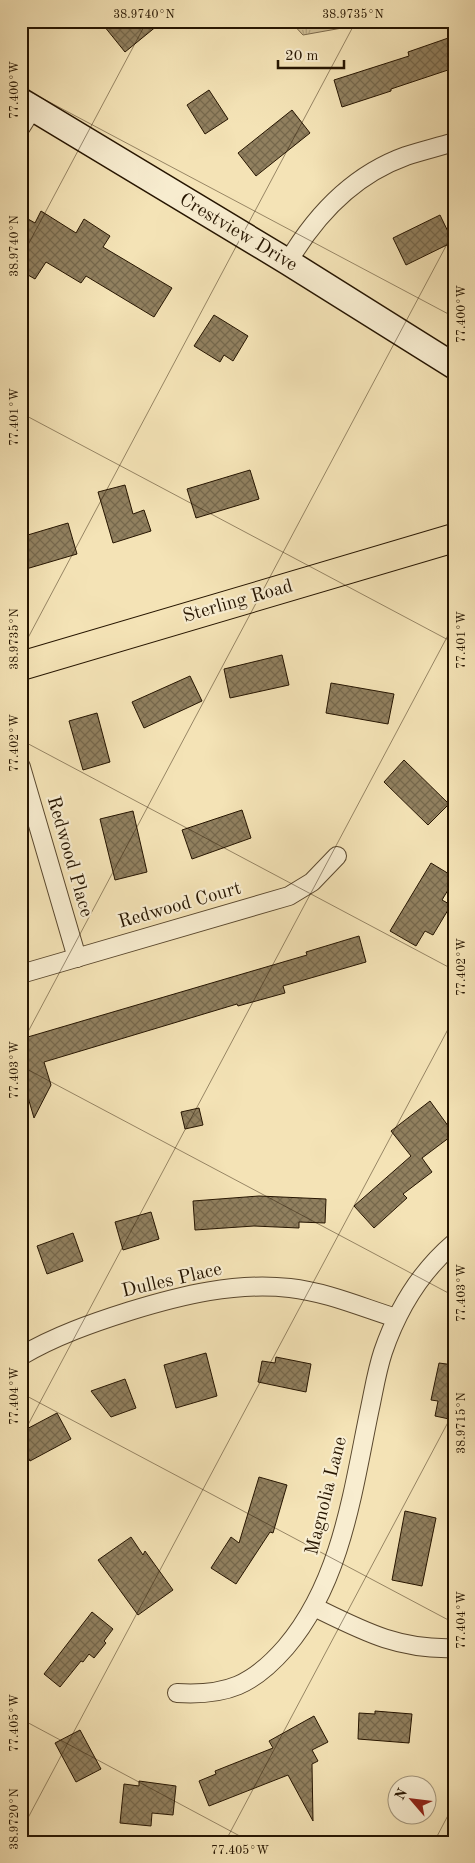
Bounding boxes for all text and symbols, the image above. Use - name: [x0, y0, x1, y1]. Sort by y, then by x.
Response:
- text: 38.9735°N: [322, 8, 384, 21]
- text: 38.9740°N: [113, 9, 175, 21]
- scale bar: [278, 38, 344, 70]
- text: 20 m: [285, 49, 319, 64]
- text: 77.400°W: [9, 61, 21, 119]
- street label: Crestview Drive: [176, 190, 300, 276]
- text: 38.9740°N: [9, 215, 21, 277]
- text: 77.400°W: [456, 285, 468, 343]
- text: 77.401°W: [9, 388, 21, 446]
- street label: Sterling Road: [181, 577, 295, 627]
- text: 38.9735°N: [8, 608, 21, 670]
- text: 77.401°W: [456, 611, 468, 669]
- text: 77.402°W: [9, 714, 21, 772]
- street label: Redwood Place: [43, 794, 95, 920]
- street label: Redwood Court: [116, 879, 244, 933]
- text: 77.402°W: [456, 938, 468, 996]
- text: 77.403°W: [9, 1041, 21, 1099]
- street label: Dulles Place: [120, 1260, 224, 1302]
- text: 77.403°W: [456, 1264, 468, 1322]
- text: 77.404°W: [9, 1367, 21, 1425]
- text: 38.9715°N: [455, 1392, 468, 1454]
- street label: Magnolia Lane: [303, 1435, 351, 1557]
- text: 77.404°W: [456, 1591, 468, 1649]
- text: 77.405°W: [8, 1694, 21, 1752]
- north arrow: [388, 1776, 438, 1826]
- text: N: [393, 1786, 410, 1802]
- text: 38.9720°N: [9, 1788, 21, 1850]
- text: 77.405°W: [211, 1844, 269, 1857]

